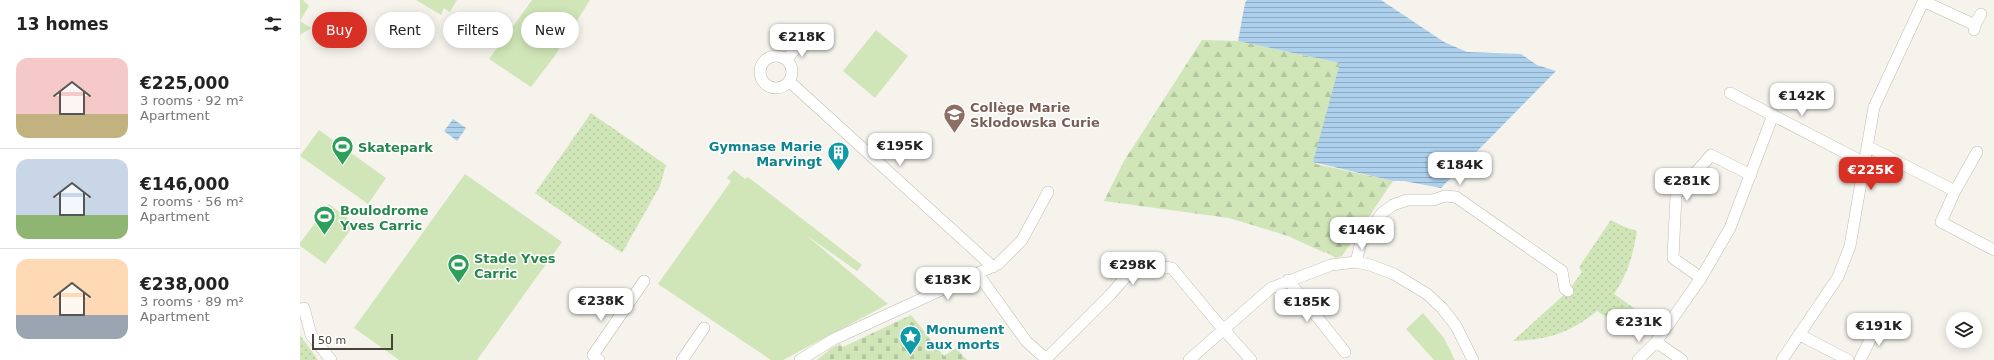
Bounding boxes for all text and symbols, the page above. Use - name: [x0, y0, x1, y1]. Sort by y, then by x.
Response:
- chip: Buy: [312, 12, 367, 48]
- chip: Rent: [375, 12, 435, 48]
- chip: Filters: [443, 12, 513, 48]
- chip: New: [521, 12, 579, 48]
- icon: filters: [262, 13, 284, 35]
- text: 13 homes: [16, 14, 109, 34]
- pin: €218K: [774, 24, 830, 58]
- text: €218K: [779, 29, 825, 44]
- text: €225,000: [140, 73, 229, 93]
- icon: home: [48, 74, 96, 122]
- pin: €142K: [1774, 83, 1830, 117]
- text: €142K: [1779, 88, 1825, 103]
- text: 3 rooms · 92 m²: [140, 93, 244, 108]
- place label: Collège Marie Sklodowska Curie: [970, 100, 1100, 130]
- school or university icon: Collège Marie Sklodowska Curie: [941, 101, 967, 134]
- text: Apartment: [140, 108, 210, 123]
- pin: €195K: [872, 133, 928, 167]
- sports icon: Skatepark: [330, 134, 356, 167]
- text: €195K: [877, 138, 923, 153]
- place label: Gymnase Marie Marvingt: [709, 139, 822, 169]
- place label: Skatepark: [358, 140, 433, 155]
- building icon: Gymnase Marie Marvingt: [825, 140, 851, 173]
- pin: €184K: [1432, 152, 1488, 186]
- text: €184K: [1437, 157, 1483, 172]
- pin: €225K: [1843, 157, 1899, 191]
- text: €225K: [1848, 162, 1894, 177]
- pin: €281K: [1659, 168, 1715, 202]
- text: €281K: [1664, 173, 1710, 188]
- text: €146,000: [140, 174, 229, 194]
- icon: home: [48, 175, 96, 223]
- text: 2 rooms · 56 m²: [140, 194, 244, 209]
- place label: Boulodrome Yves Carric: [339, 203, 429, 233]
- sports icon: Boulodrome Yves Carric: [312, 204, 338, 237]
- text: Apartment: [140, 209, 210, 224]
- pin: €146K: [1334, 217, 1390, 251]
- text: €146K: [1339, 222, 1385, 237]
- place label: Stade Yves Carric: [474, 251, 556, 281]
- sports icon: Stade Yves Carric: [445, 252, 471, 285]
- pin: €298K: [1105, 252, 1161, 286]
- text: €298K: [1110, 257, 1156, 272]
- pin: €183K: [920, 267, 976, 301]
- text: €183K: [925, 272, 971, 287]
- text: €238,000: [140, 274, 229, 294]
- icon: home: [48, 275, 96, 323]
- pin: €238K: [573, 288, 629, 322]
- pin: €185K: [1279, 289, 1335, 323]
- text: €238K: [578, 293, 624, 308]
- text: 3 rooms · 89 m²: [140, 294, 244, 309]
- text: €185K: [1284, 294, 1330, 309]
- text: Apartment: [140, 309, 210, 324]
- pin: €231K: [1611, 309, 1667, 343]
- map controls: [1946, 312, 1982, 348]
- button: layers: [1946, 312, 1982, 348]
- pin: €191K: [1851, 313, 1907, 347]
- text: €231K: [1616, 314, 1662, 329]
- text: €191K: [1856, 318, 1902, 333]
- place label: Monument aux morts: [926, 322, 1004, 352]
- place icon: Monument aux morts: [897, 323, 923, 356]
- scale bar: [312, 332, 393, 351]
- text: 50 m: [318, 334, 346, 347]

